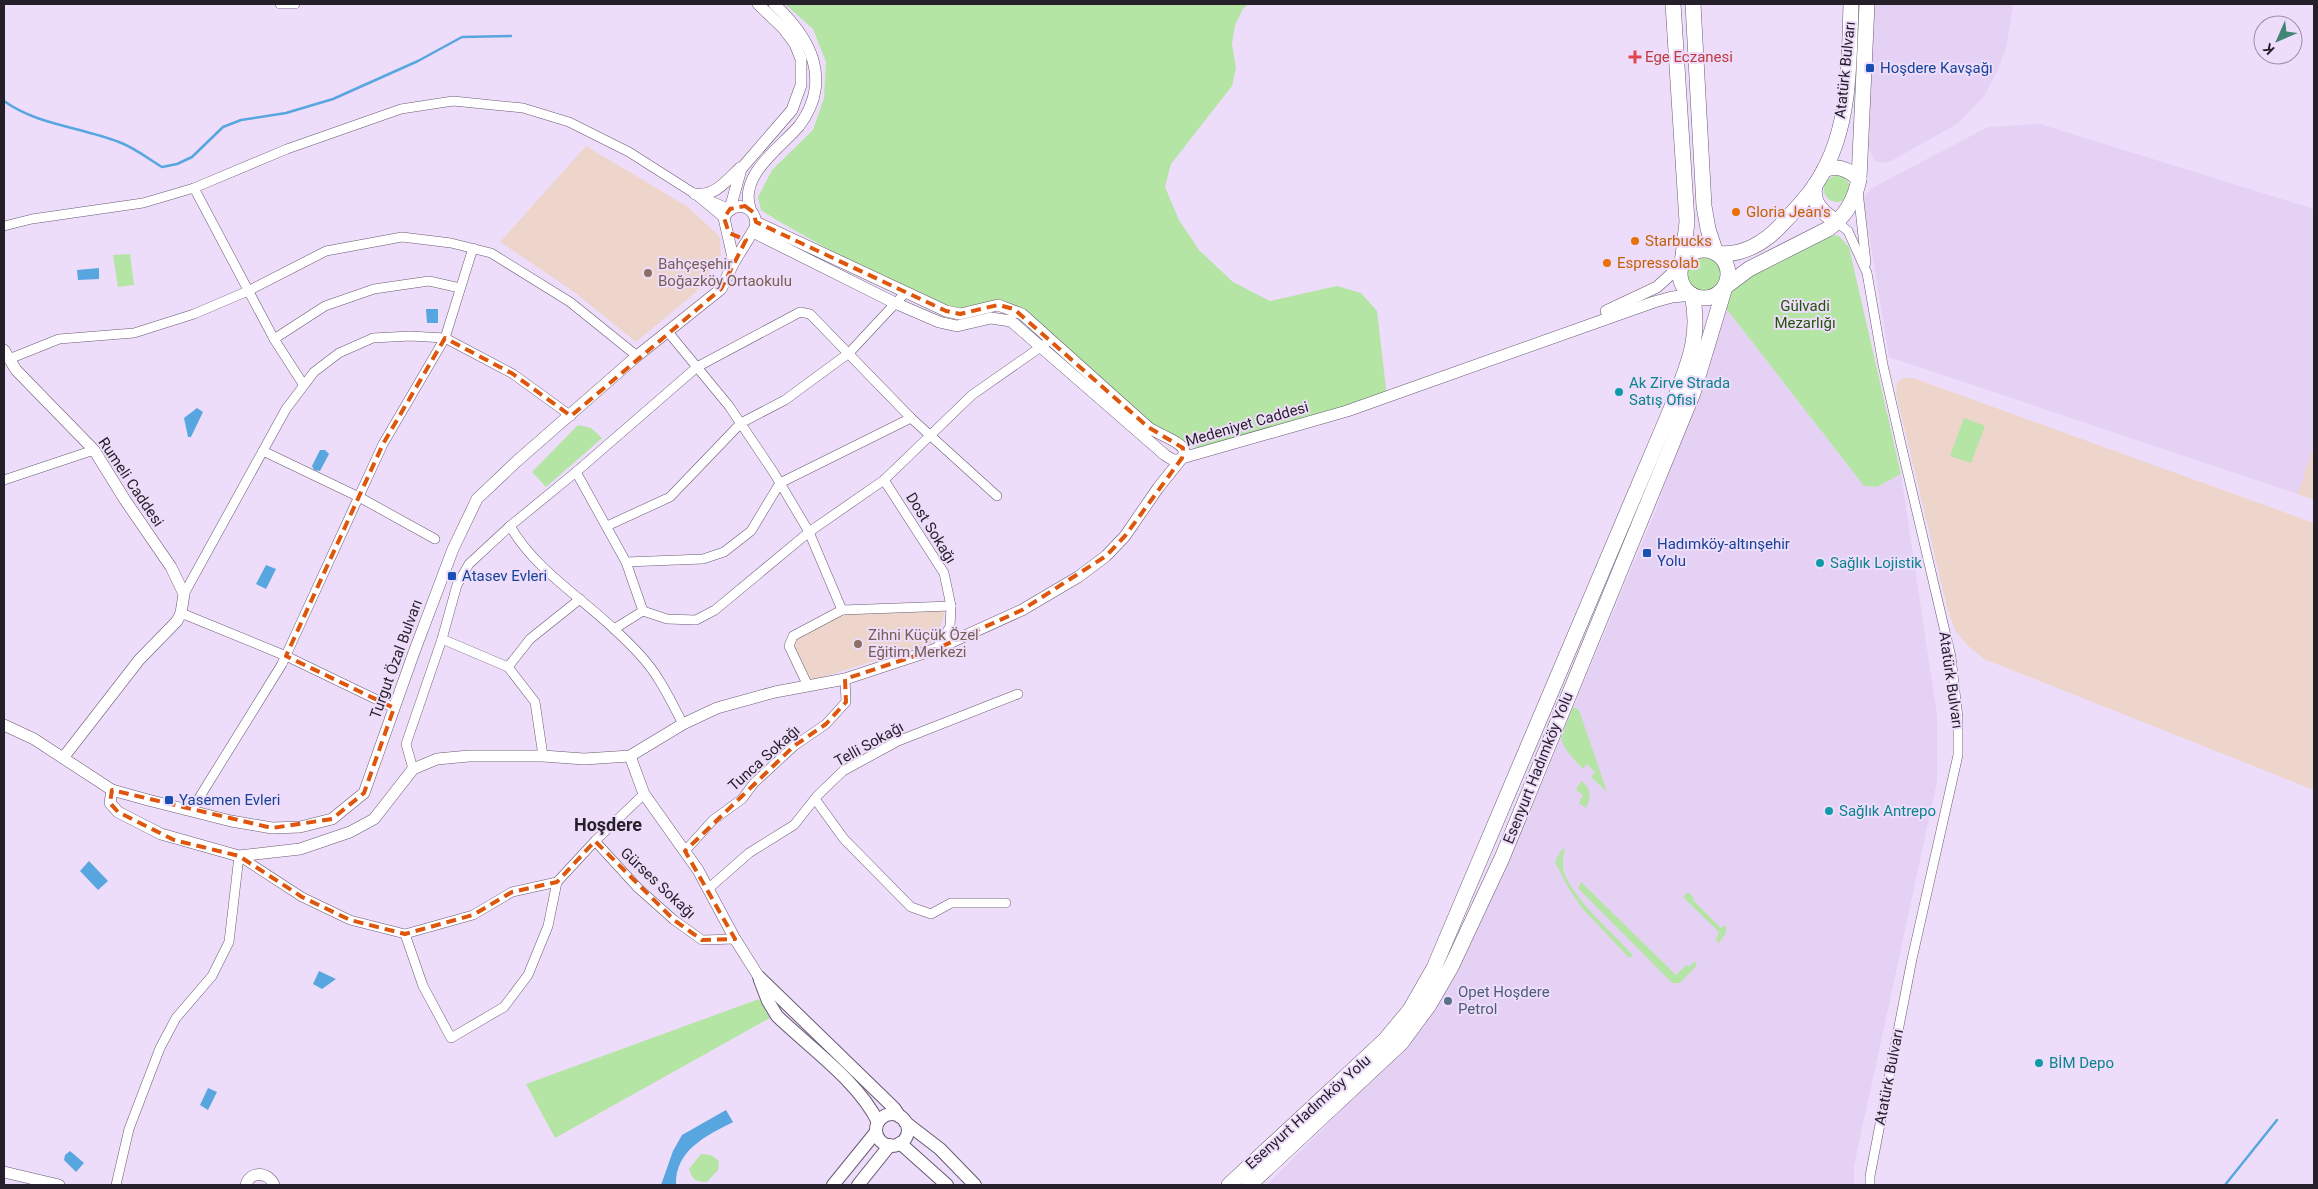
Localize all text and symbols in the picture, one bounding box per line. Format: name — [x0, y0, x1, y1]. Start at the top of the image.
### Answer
north arrow — [2253, 15, 2303, 65]
street label: Atatürk Bulvarı — [1831, 20, 1859, 120]
text: K — [2260, 40, 2278, 58]
place label: Ege Eczanesi — [1645, 48, 1733, 66]
marker: Ege Eczanesi — [1629, 51, 1641, 63]
place label: Hoşdere Kavşağı — [1880, 59, 1993, 77]
marker: Hoşdere Kavşağı — [1864, 62, 1876, 74]
place label: Gloria Jean's — [1746, 203, 1831, 221]
marker: Gloria Jean's — [1730, 206, 1742, 218]
place label: Starbucks — [1645, 232, 1712, 250]
marker: Starbucks — [1629, 235, 1641, 247]
place label: Espressolab — [1617, 254, 1699, 272]
place label: Bahçeşehir Boğazköy Ortaokulu — [658, 255, 792, 290]
marker: Espressolab — [1601, 257, 1613, 269]
marker: Bahçeşehir Boğazköy Ortaokulu — [642, 267, 654, 279]
park label: Gülvadi Mezarlığı — [1774, 297, 1836, 332]
place label: Ak Zirve Strada Satış Ofisi — [1629, 374, 1730, 409]
marker: Ak Zirve Strada Satış Ofisi — [1613, 386, 1625, 398]
street label: Medeniyet Caddesi — [1183, 398, 1311, 450]
street label: Rumeli Caddesi — [95, 434, 167, 530]
street label: Dost Sokağı — [902, 489, 960, 567]
place label: Hadımköy-altınşehir Yolu — [1657, 535, 1790, 570]
marker: Hadımköy-altınşehir Yolu — [1641, 547, 1653, 559]
place label: Sağlık Lojistik — [1830, 554, 1922, 572]
marker: Sağlık Lojistik — [1814, 557, 1826, 569]
place label: Atasev Evleri — [462, 567, 547, 585]
marker: Atasev Evleri — [446, 570, 458, 582]
street label: Turgut Özal Bulvarı — [366, 597, 426, 721]
place label: Zihni Küçük Özel Eğitim Merkezi — [868, 626, 979, 661]
street label: Atatürk Bulvarı — [1935, 630, 1967, 730]
marker: Zihni Küçük Özel Eğitim Merkezi — [852, 638, 864, 650]
street label: Esenyurt Hadımköy Yolu — [1499, 690, 1577, 846]
street label: Telli Sokağı — [831, 718, 907, 770]
street label: Tunca Sokağı — [725, 721, 803, 795]
place label: Yasemen Evleri — [179, 791, 280, 809]
marker: Yasemen Evleri — [163, 794, 175, 806]
place label: Sağlık Antrepo — [1839, 802, 1936, 820]
marker: Sağlık Antrepo — [1823, 805, 1835, 817]
district label: Hoşdere — [574, 814, 642, 835]
street label: Gürses Sokağı — [617, 844, 699, 922]
place label: Opet Hoşdere Petrol — [1458, 983, 1550, 1018]
marker: Opet Hoşdere Petrol — [1442, 995, 1454, 1007]
street label: Atatürk Bulvarı — [1871, 1027, 1907, 1127]
street label: Esenyurt Hadımköy Yolu — [1242, 1051, 1374, 1173]
place label: BİM Depo — [2049, 1054, 2114, 1072]
marker: BİM Depo — [2033, 1057, 2045, 1069]

